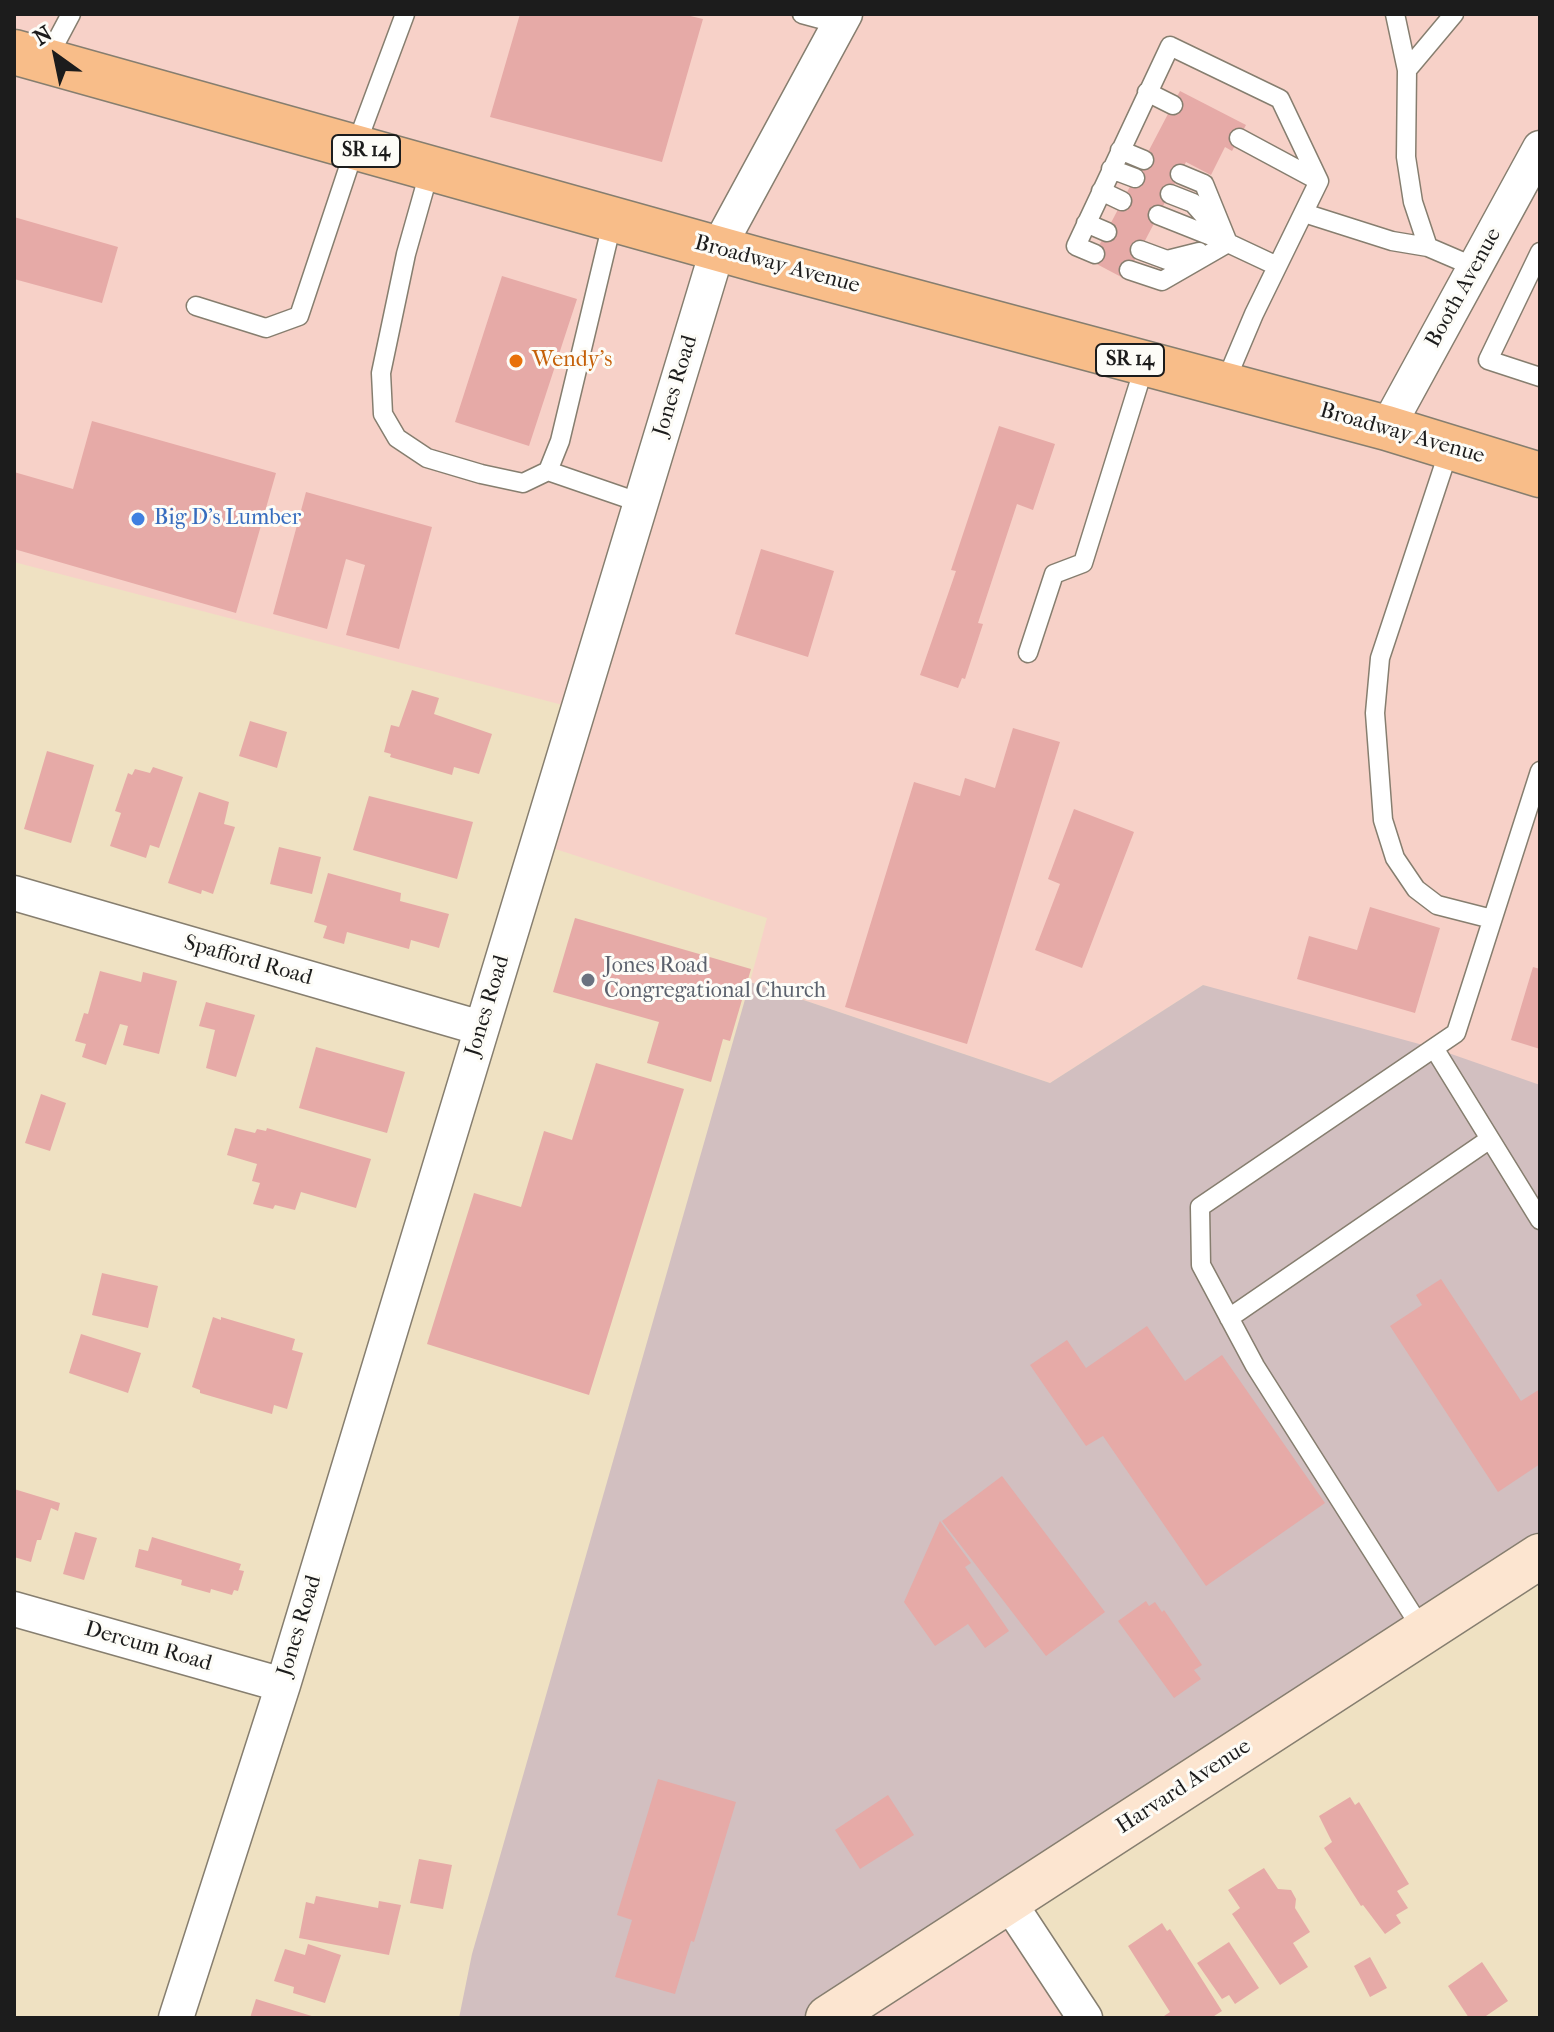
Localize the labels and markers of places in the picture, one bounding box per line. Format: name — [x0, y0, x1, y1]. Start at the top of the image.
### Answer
place label: Wendy's — [532, 348, 612, 374]
marker: Wendy's — [507, 352, 525, 370]
place label: Big D's Lumber — [154, 506, 301, 532]
marker: Big D's Lumber — [129, 510, 147, 528]
place label: Jones Road Congregational Church — [604, 954, 826, 1006]
marker: Jones Road Congregational Church — [579, 971, 597, 989]

